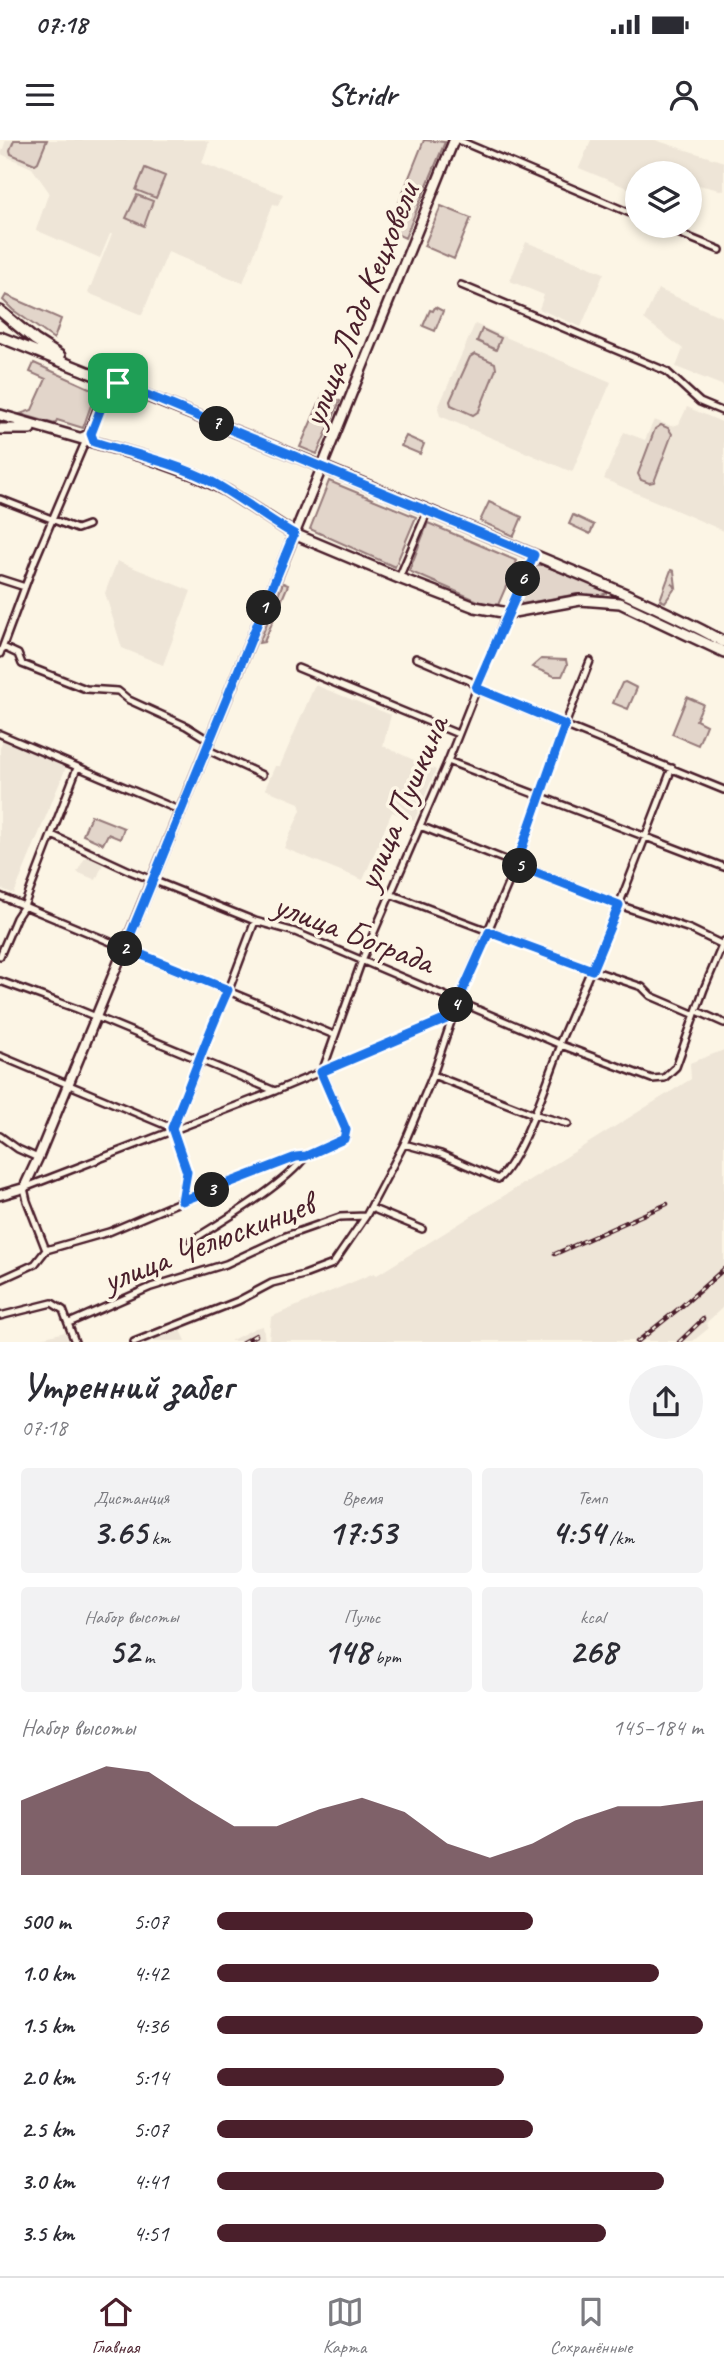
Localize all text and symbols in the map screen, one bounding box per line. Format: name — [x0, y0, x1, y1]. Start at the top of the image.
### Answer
text: 07:18 — [35, 8, 87, 41]
text: Stridr — [327, 74, 397, 115]
icon: menu — [21, 76, 59, 114]
icon: person — [665, 76, 703, 114]
map controls — [625, 161, 702, 238]
button: layers — [625, 161, 702, 238]
street label: улица Ладо Кецховели — [290, 173, 431, 435]
pin — [88, 353, 148, 413]
icon: arrive — [99, 364, 137, 402]
pin: 7 — [200, 406, 234, 442]
text: 7 — [212, 411, 221, 435]
pin: 6 — [505, 562, 540, 597]
text: 6 — [518, 566, 527, 590]
pin: 1 — [246, 590, 282, 626]
text: 1 — [259, 595, 268, 619]
street label: улица Пушкина — [344, 707, 460, 899]
pin: 5 — [503, 848, 538, 884]
text: 5 — [515, 853, 524, 877]
street label: улица Бограда — [266, 881, 443, 985]
pin: 2 — [108, 932, 142, 966]
text: 2 — [120, 936, 129, 960]
pin: 4 — [438, 988, 474, 1022]
text: 4 — [451, 992, 460, 1016]
pin: 3 — [194, 1172, 230, 1208]
text: 3 — [207, 1177, 216, 1201]
street label: улица Челюскинцев — [94, 1179, 325, 1304]
text: Утренний забег — [21, 1363, 233, 1410]
button: share — [629, 1365, 703, 1439]
text: 07:18 — [21, 1413, 67, 1442]
text: Дистанция — [93, 1486, 169, 1510]
text: Время — [342, 1486, 382, 1510]
text: Темп — [577, 1486, 608, 1510]
text: 3.65 — [93, 1510, 147, 1555]
text: 17:53 — [327, 1510, 397, 1555]
text: 4:54 — [551, 1510, 605, 1555]
text: km — [147, 1526, 170, 1550]
text: /km — [605, 1526, 634, 1550]
text: Набор высоты — [84, 1605, 178, 1629]
text: Пульс — [344, 1605, 380, 1629]
text: kcal — [580, 1605, 605, 1629]
text: 52 — [108, 1629, 139, 1674]
text: 148 — [323, 1629, 370, 1674]
text: 268 — [569, 1629, 617, 1674]
text: m — [139, 1645, 154, 1669]
text: bpm — [370, 1645, 401, 1669]
text: Набор высоты — [21, 1713, 135, 1742]
text: 145–184 m — [612, 1713, 703, 1742]
text: 500 m — [21, 1907, 70, 1936]
text: 5:07 — [133, 1907, 169, 1936]
text: 1.0 km — [21, 1959, 75, 1988]
text: 4:42 — [133, 1959, 169, 1988]
text: 1.5 km — [21, 2011, 74, 2040]
text: 4:36 — [133, 2011, 169, 2040]
text: 2.0 km — [21, 2063, 75, 2092]
text: 5:14 — [133, 2063, 169, 2092]
text: 2.5 km — [21, 2115, 74, 2144]
text: 5:07 — [133, 2115, 169, 2144]
text: 3.0 km — [21, 2167, 75, 2196]
text: 4:41 — [133, 2167, 169, 2196]
text: 3.5 km — [21, 2219, 74, 2248]
text: 4:51 — [133, 2219, 169, 2248]
tab: Главная — [92, 2293, 139, 2359]
tab: Карта — [323, 2293, 366, 2359]
tab: Сохранённые — [550, 2293, 632, 2359]

